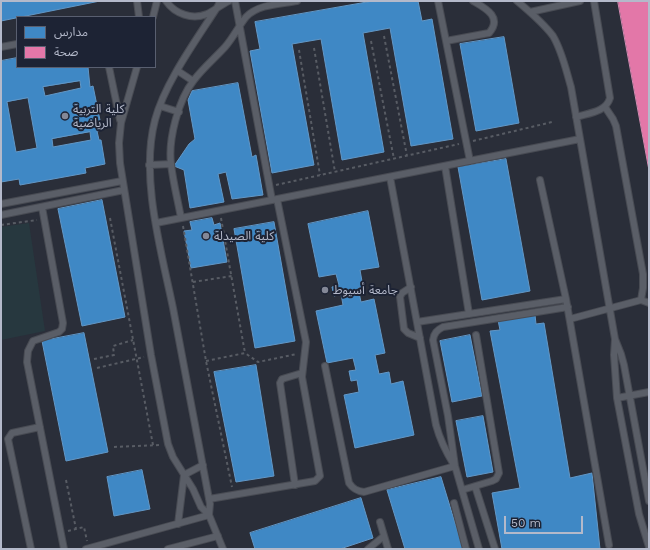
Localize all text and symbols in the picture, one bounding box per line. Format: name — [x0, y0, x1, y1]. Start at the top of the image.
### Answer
legend — [16, 16, 156, 68]
text: مدارس — [54, 25, 88, 39]
text: صحة — [54, 45, 78, 59]
place label: كلية التربية الرياضية — [73, 102, 124, 130]
marker: كلية التربية الرياضية — [60, 111, 70, 121]
place label: كلية الصيدلة — [214, 229, 274, 243]
marker: كلية الصيدلة — [201, 231, 211, 241]
place label: جامعة أسيوط — [333, 283, 398, 297]
marker: جامعة أسيوط — [320, 285, 330, 295]
scale bar — [506, 508, 585, 534]
text: 50 m — [511, 516, 541, 530]

